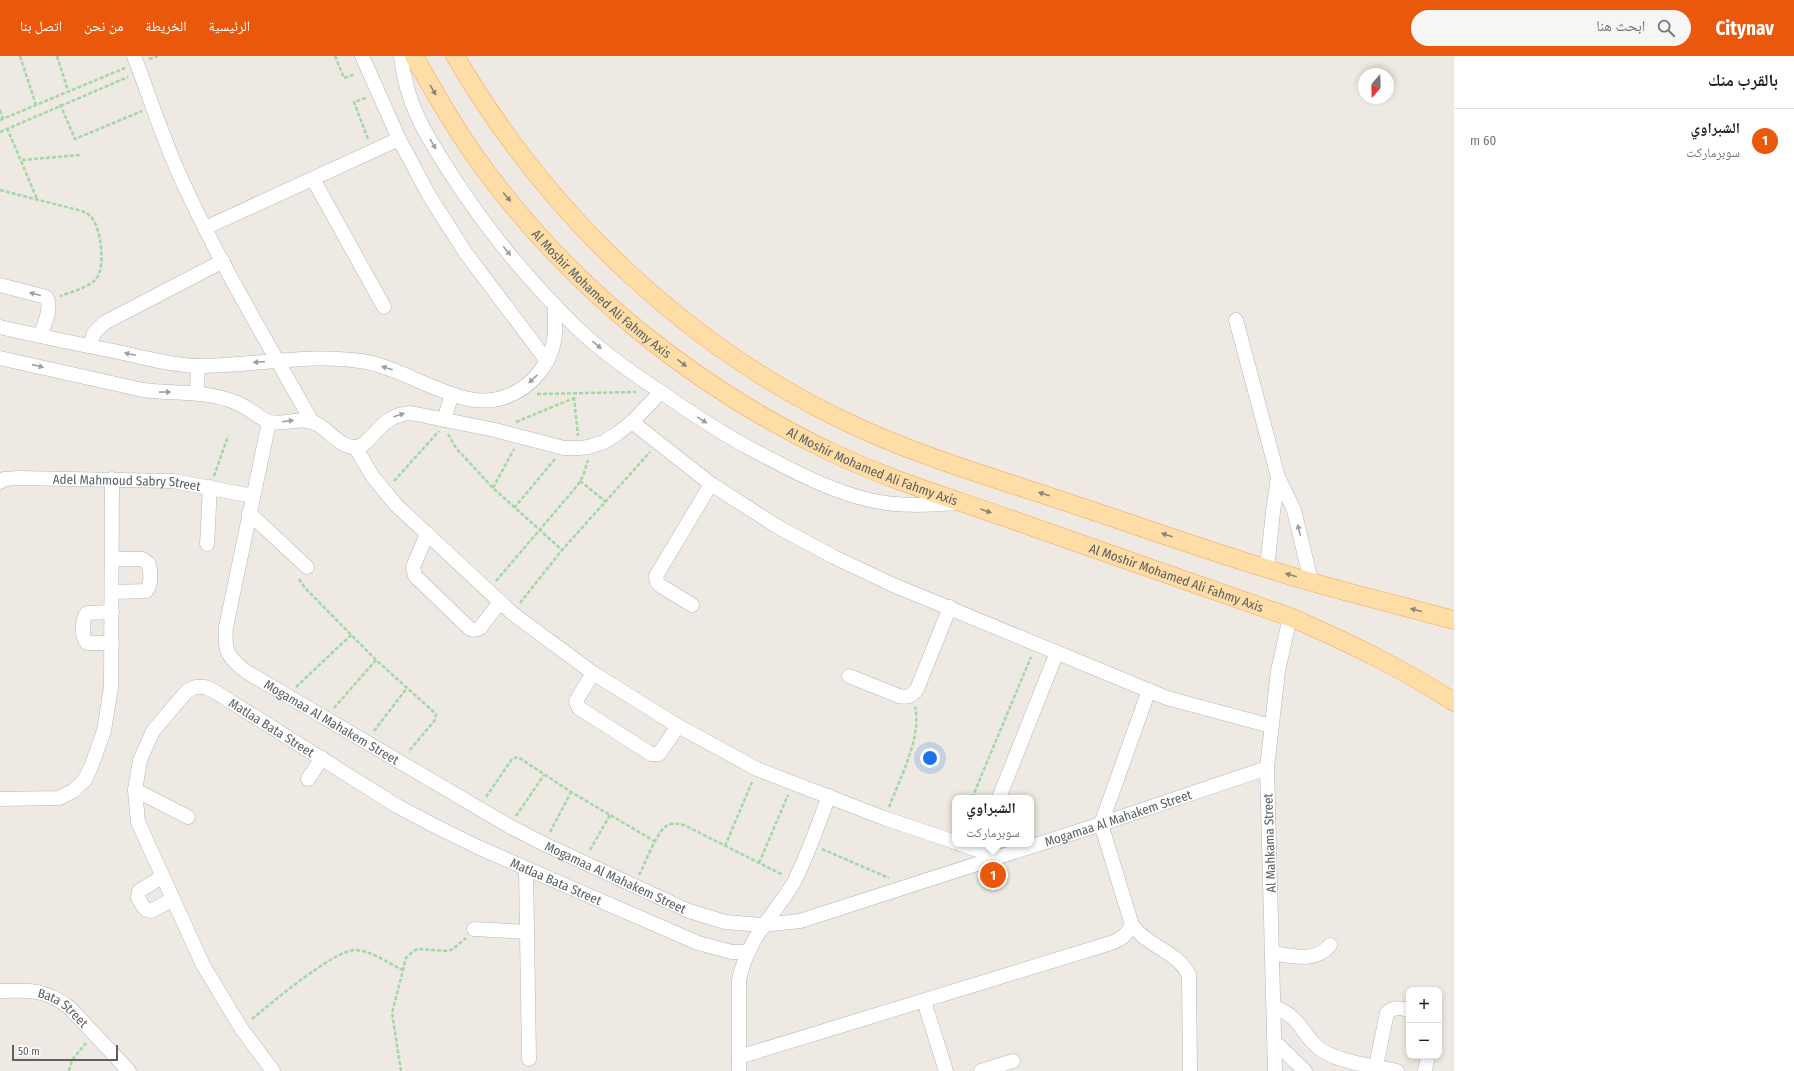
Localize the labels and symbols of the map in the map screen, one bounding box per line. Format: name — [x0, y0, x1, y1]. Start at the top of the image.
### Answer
north arrow — [1358, 68, 1394, 104]
one-way arrow — [429, 84, 436, 96]
one-way arrow — [429, 139, 437, 149]
one-way arrow — [502, 191, 511, 202]
street label: Al Moshir Mohamed Ali Fahmy Axis — [529, 226, 674, 362]
one-way arrow — [503, 245, 511, 256]
one-way arrow — [28, 290, 41, 296]
one-way arrow — [591, 340, 602, 349]
one-way arrow — [124, 351, 136, 357]
one-way arrow — [253, 359, 265, 366]
one-way arrow — [676, 359, 687, 367]
one-way arrow — [32, 364, 44, 370]
one-way arrow — [381, 365, 393, 371]
one-way arrow — [528, 375, 538, 384]
one-way arrow — [159, 389, 172, 395]
one-way arrow — [393, 412, 405, 418]
one-way arrow — [697, 416, 707, 424]
one-way arrow — [282, 418, 294, 425]
street label: Al Moshir Mohamed Ali Fahmy Axis — [784, 424, 960, 509]
street label: Adel Mahmoud Sabry Street — [53, 472, 203, 494]
one-way arrow — [1038, 491, 1050, 497]
one-way arrow — [980, 508, 992, 514]
one-way arrow — [1296, 523, 1302, 535]
one-way arrow — [1161, 532, 1173, 538]
street label: Al Moshir Mohamed Ali Fahmy Axis — [1087, 541, 1266, 615]
one-way arrow — [1285, 572, 1297, 578]
one-way arrow — [1410, 607, 1422, 613]
street label: Mogamaa Al Mahakem Street — [261, 677, 402, 768]
street label: Matlaa Bata Street — [226, 695, 318, 761]
your location — [920, 748, 940, 768]
street label: Mogamaa Al Mahakem Street — [1043, 787, 1194, 850]
street label: Al Mahkama Street — [1260, 792, 1279, 893]
street label: Mogamaa Al Mahakem Street — [543, 839, 689, 917]
street label: Matlaa Bata Street — [508, 855, 605, 908]
pin: 1 — [980, 860, 1006, 890]
street label: Bata Street — [36, 985, 92, 1031]
scale bar — [12, 1043, 118, 1062]

